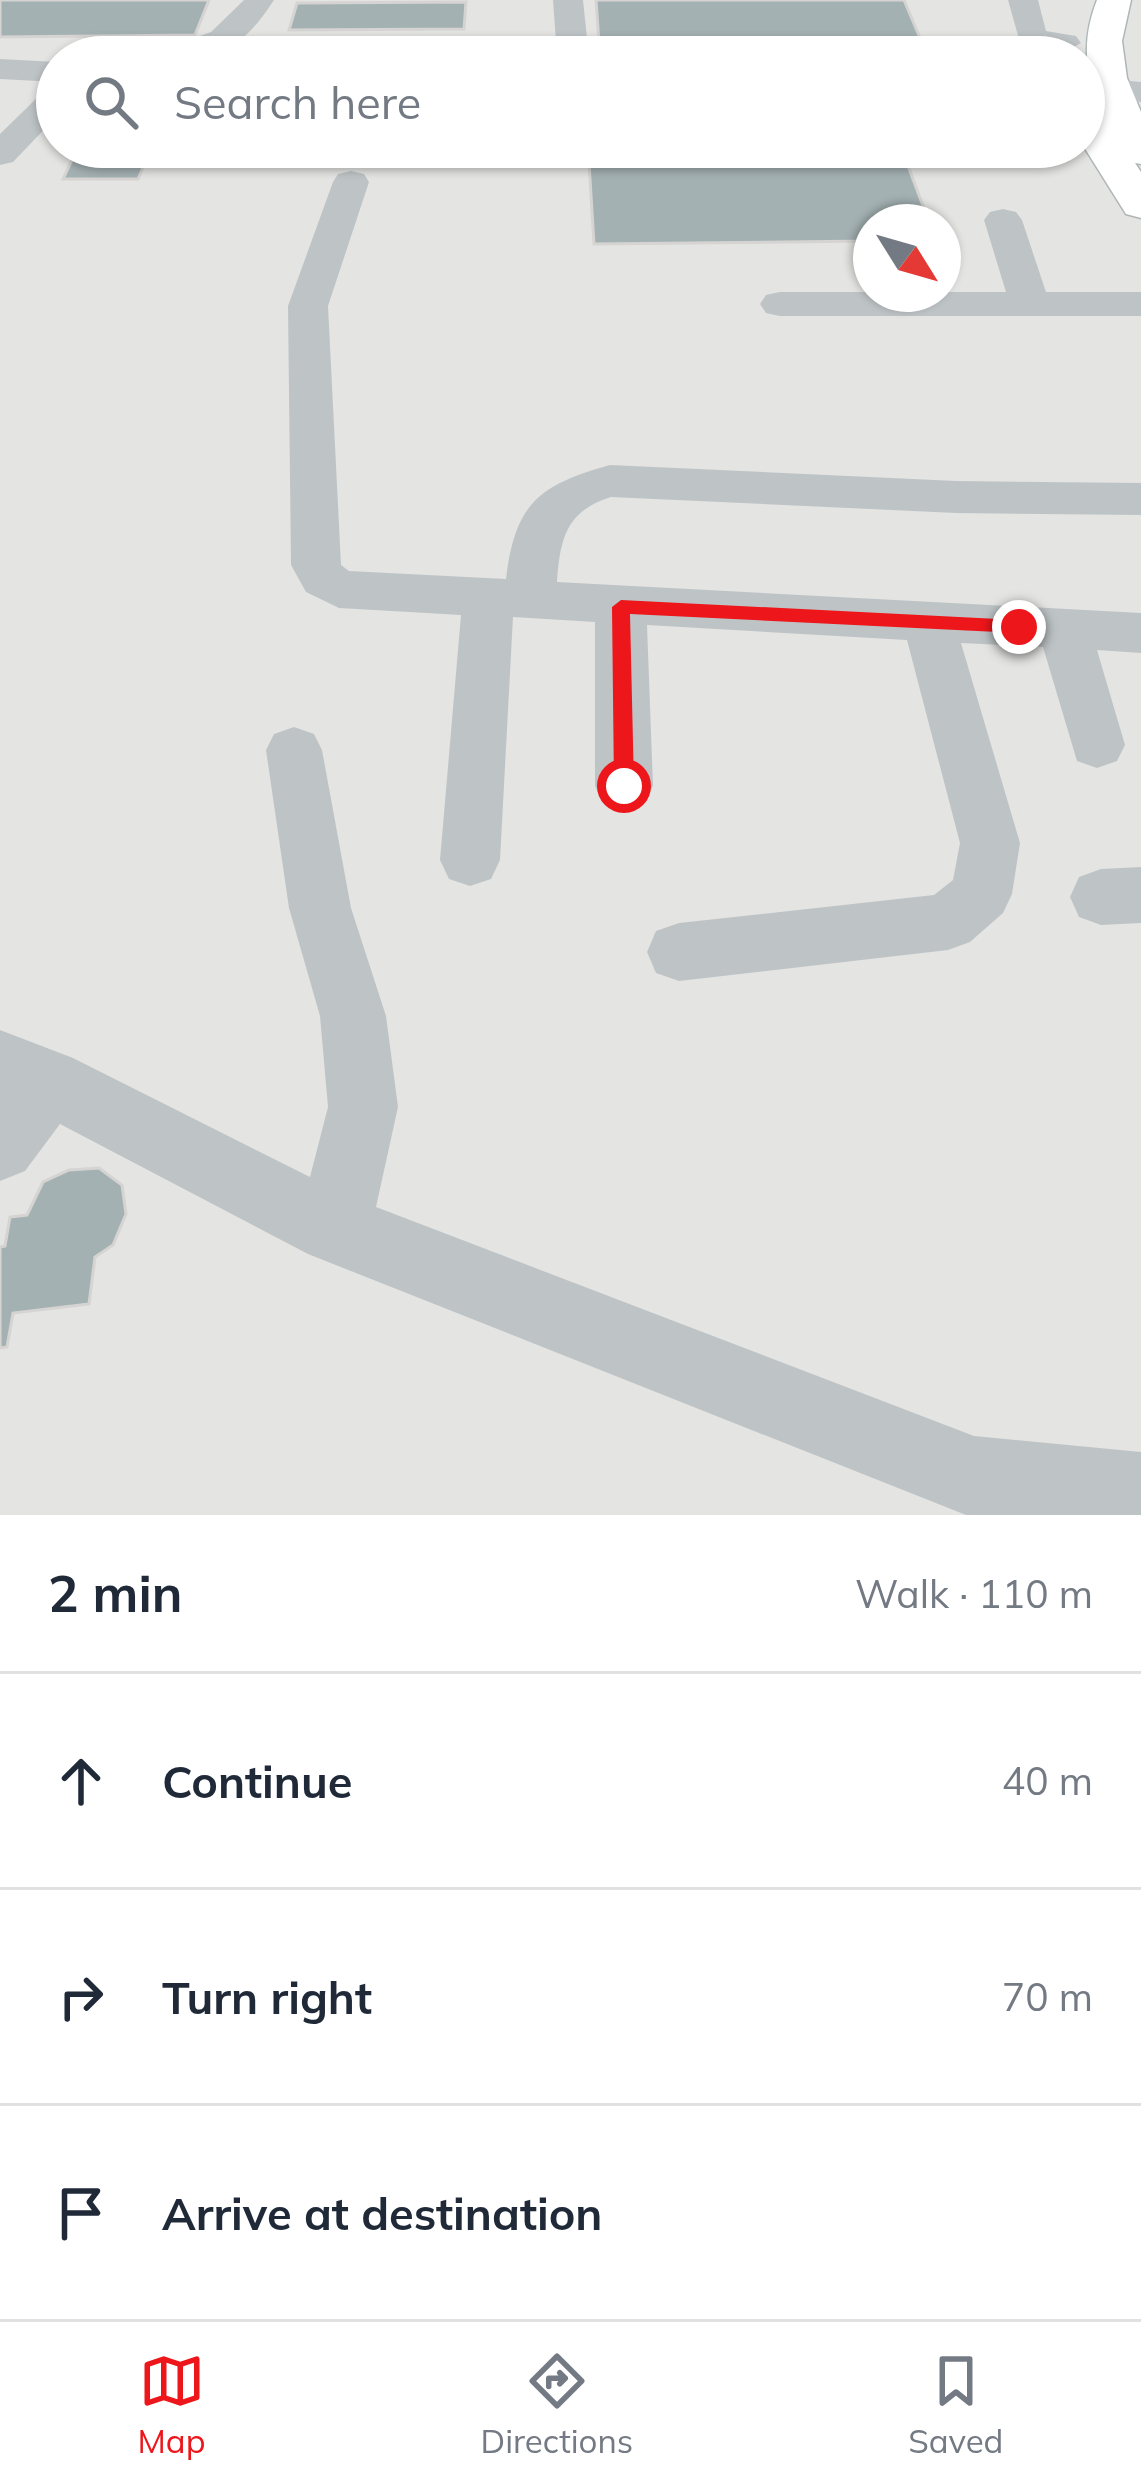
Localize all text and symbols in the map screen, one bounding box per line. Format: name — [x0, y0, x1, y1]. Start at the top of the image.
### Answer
search box — [36, 36, 1105, 168]
icon: search — [78, 69, 144, 135]
text: Search here — [174, 74, 421, 130]
north arrow — [853, 204, 961, 312]
route end — [992, 600, 1046, 654]
route start — [597, 759, 651, 813]
text: 2 min — [48, 1561, 183, 1625]
text: Walk · 110 m — [855, 1569, 1093, 1618]
icon: ahead — [48, 1748, 114, 1814]
text: Continue — [162, 1753, 352, 1809]
text: 40 m — [1002, 1756, 1093, 1805]
icon: right — [48, 1964, 114, 2030]
text: Turn right — [162, 1969, 372, 2025]
text: 70 m — [1002, 1972, 1093, 2021]
icon: arrive — [48, 2180, 114, 2246]
text: Arrive at destination — [162, 2185, 602, 2241]
tab: Map — [138, 2348, 205, 2461]
tab: Directions — [481, 2348, 633, 2461]
tab: Saved — [908, 2348, 1003, 2461]

